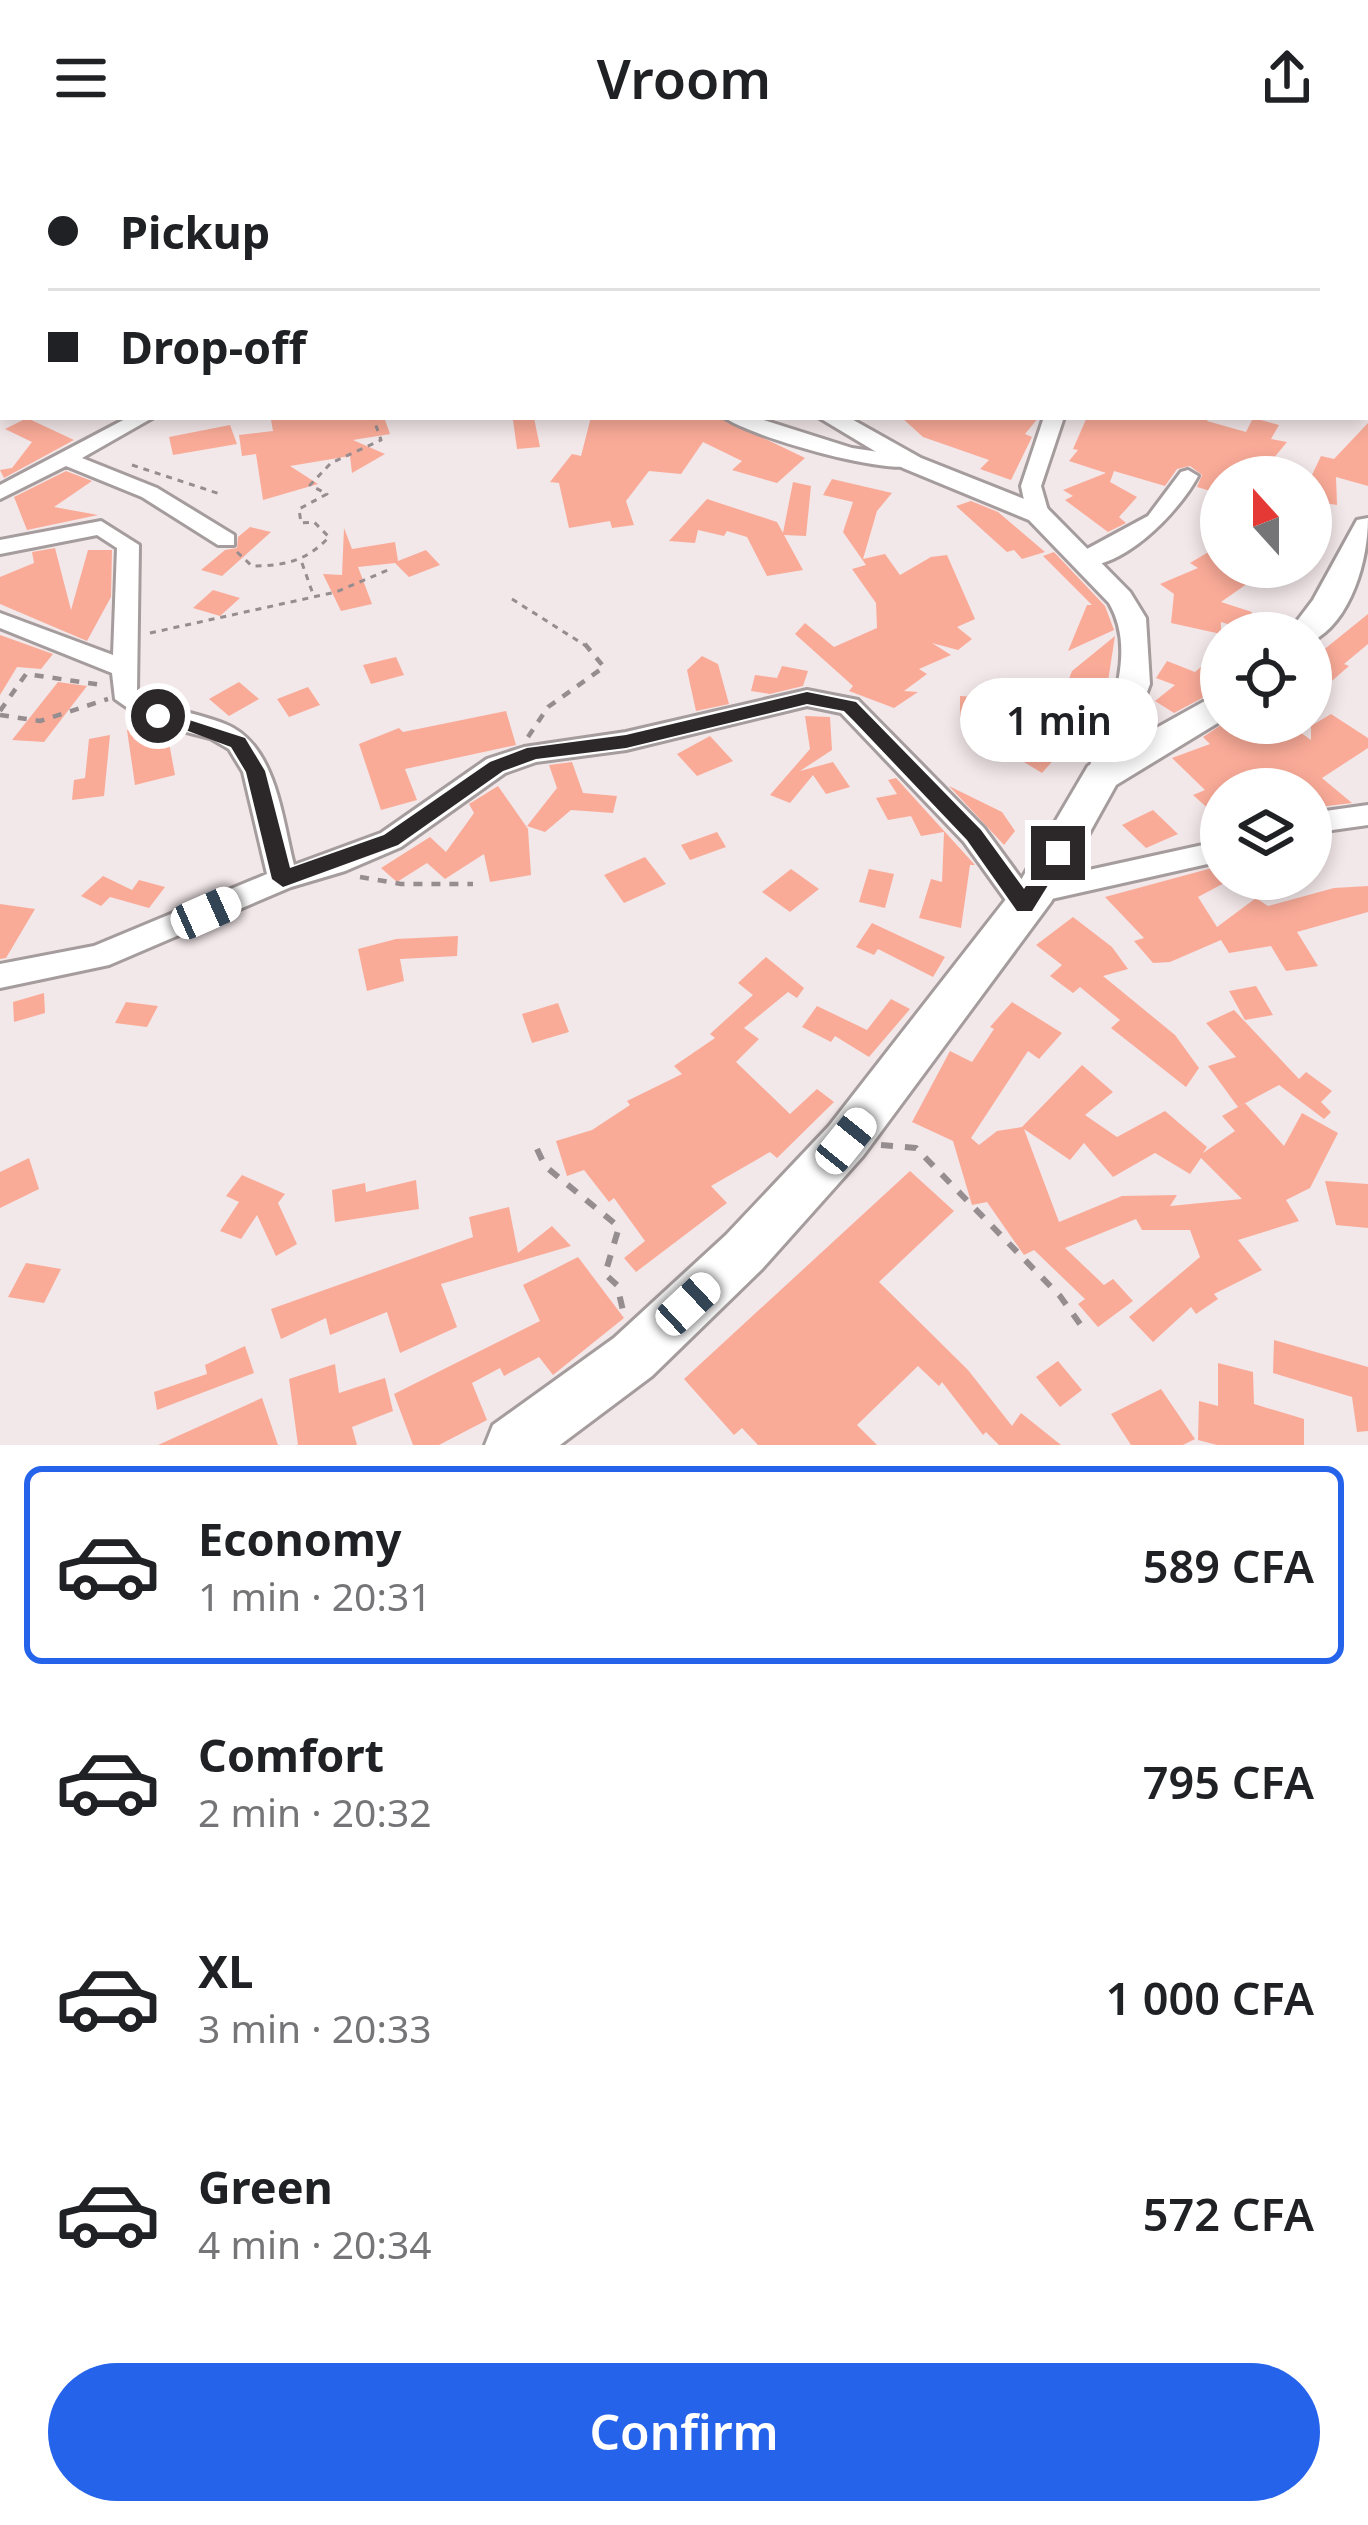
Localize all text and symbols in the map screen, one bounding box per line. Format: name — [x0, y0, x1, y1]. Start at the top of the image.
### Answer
text: Vroom — [597, 41, 771, 115]
icon: menu — [48, 45, 114, 111]
icon: share — [1254, 45, 1320, 111]
text: Pickup — [120, 201, 270, 262]
text: Drop-off — [120, 316, 306, 377]
north arrow — [1200, 456, 1332, 588]
map controls — [1200, 456, 1332, 900]
button: locate — [1200, 612, 1332, 744]
callout: 1 min — [959, 679, 1157, 763]
route start — [131, 689, 185, 743]
text: 1 min — [1006, 693, 1112, 746]
button: layers — [1200, 768, 1332, 900]
route end — [1031, 826, 1085, 880]
car — [166, 882, 246, 944]
car — [809, 1102, 883, 1180]
car — [649, 1266, 727, 1342]
text: Economy — [198, 1508, 402, 1569]
icon: car — [54, 1511, 162, 1619]
text: 589 CFA — [1143, 1535, 1314, 1596]
text: 1 min · 20:31 — [198, 1569, 432, 1622]
text: Comfort — [198, 1724, 384, 1785]
icon: car — [54, 1727, 162, 1835]
text: 795 CFA — [1143, 1751, 1314, 1812]
text: 2 min · 20:32 — [198, 1785, 432, 1838]
text: XL — [198, 1940, 253, 2001]
icon: car — [54, 1943, 162, 2051]
text: 1 000 CFA — [1105, 1967, 1314, 2028]
text: 3 min · 20:33 — [198, 2001, 432, 2054]
text: Green — [198, 2156, 333, 2217]
icon: car — [54, 2159, 162, 2267]
text: 572 CFA — [1143, 2183, 1314, 2244]
text: 4 min · 20:34 — [198, 2217, 432, 2270]
button: Confirm — [48, 2363, 1320, 2501]

